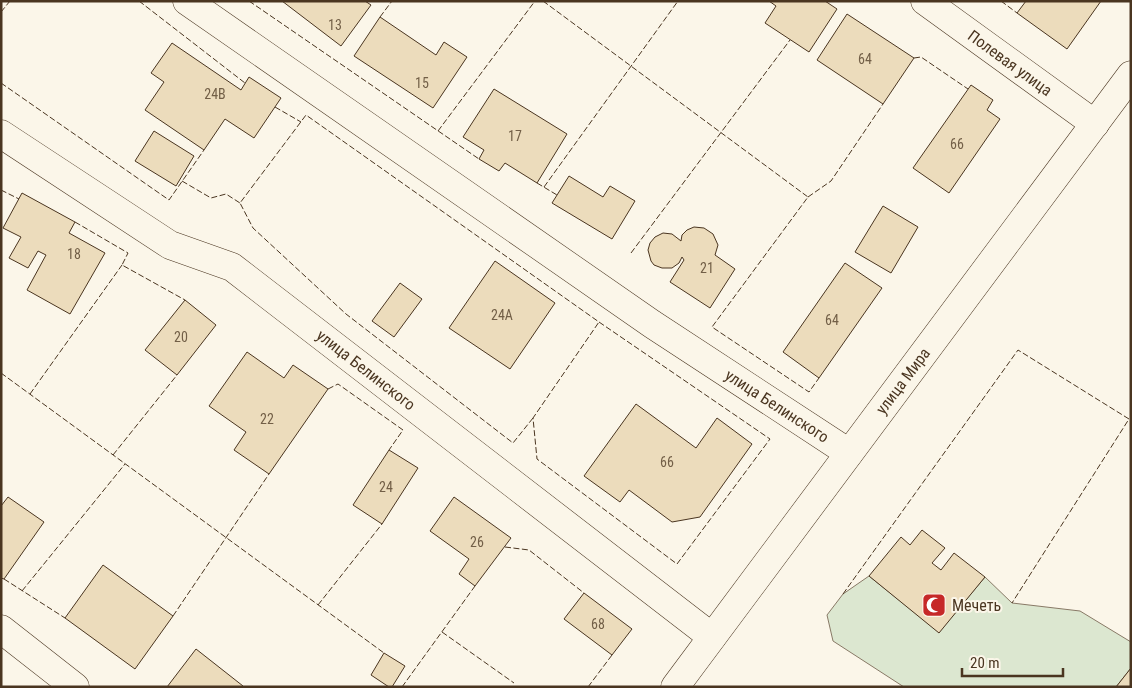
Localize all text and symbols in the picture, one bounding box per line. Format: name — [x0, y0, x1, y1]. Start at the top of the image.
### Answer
house number: 13 — [328, 17, 342, 33]
street label: Полевая улица — [964, 26, 1056, 100]
house number: 64 — [858, 51, 872, 67]
house number: 15 — [415, 75, 429, 91]
house number: 24В — [204, 86, 226, 102]
house number: 17 — [508, 128, 522, 144]
house number: 66 — [950, 136, 964, 152]
house number: 18 — [67, 246, 81, 262]
house number: 21 — [700, 260, 714, 276]
house number: 24А — [491, 307, 513, 323]
house number: 64 — [825, 312, 839, 328]
street label: улица Белинского — [313, 326, 419, 414]
house number: 20 — [174, 329, 188, 345]
street label: улица Мира — [872, 344, 934, 418]
street label: улица Белинского — [722, 365, 832, 447]
house number: 22 — [260, 411, 274, 427]
house number: 66 — [660, 454, 674, 470]
house number: 24 — [379, 479, 393, 495]
house number: 26 — [470, 534, 484, 550]
mosque icon: Мечеть — [921, 592, 947, 618]
place label: Мечеть — [952, 596, 1001, 615]
house number: 68 — [591, 616, 605, 632]
scale bar — [962, 646, 1063, 678]
text: 20 m — [970, 654, 1000, 672]

